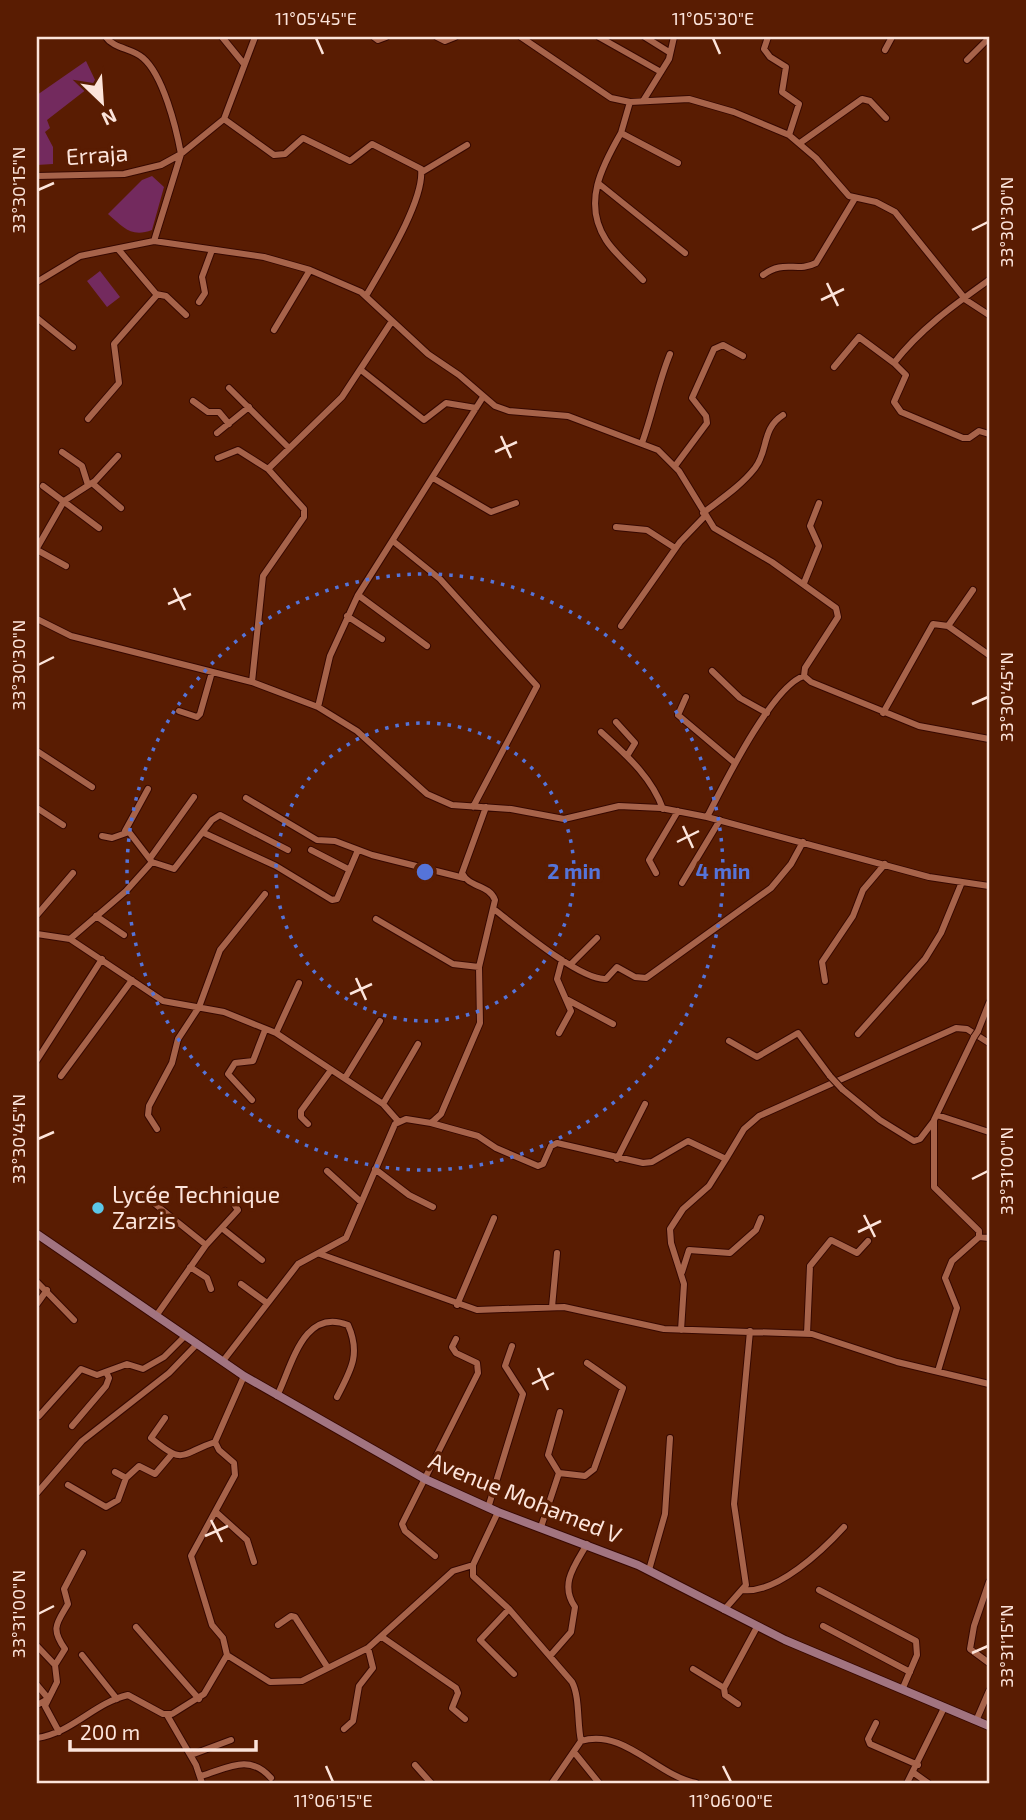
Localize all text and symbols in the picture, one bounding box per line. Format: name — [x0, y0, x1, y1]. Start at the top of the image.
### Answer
text: 11°05'45"E — [275, 7, 357, 29]
text: 11°05'30"E — [672, 7, 754, 29]
north arrow — [66, 66, 136, 136]
text: N — [98, 105, 120, 131]
street label: Erraja — [65, 138, 129, 170]
text: 33°30'15"N — [7, 146, 29, 234]
text: 33°30'30"N — [995, 176, 1017, 268]
text: 33°30'30"N — [7, 619, 29, 711]
text: 33°30'45"N — [995, 652, 1017, 742]
text: 2 min — [547, 858, 601, 883]
text: 4 min — [696, 858, 750, 883]
centre of rings — [413, 860, 437, 884]
text: 33°30'45"N — [7, 1094, 29, 1184]
text: 33°31'00"N — [995, 1127, 1017, 1215]
place label: Lycée Technique Zarzis — [112, 1180, 280, 1234]
marker: Lycée Technique Zarzis — [90, 1200, 106, 1216]
street label: Avenue Mohamed V — [425, 1446, 626, 1549]
text: 33°31'00"N — [7, 1570, 29, 1658]
text: 33°31'15"N — [995, 1604, 1017, 1688]
scale bar — [70, 1708, 256, 1752]
text: 200 m — [80, 1719, 140, 1744]
text: 11°06'15"E — [293, 1789, 373, 1811]
text: 11°06'00"E — [689, 1789, 773, 1811]

